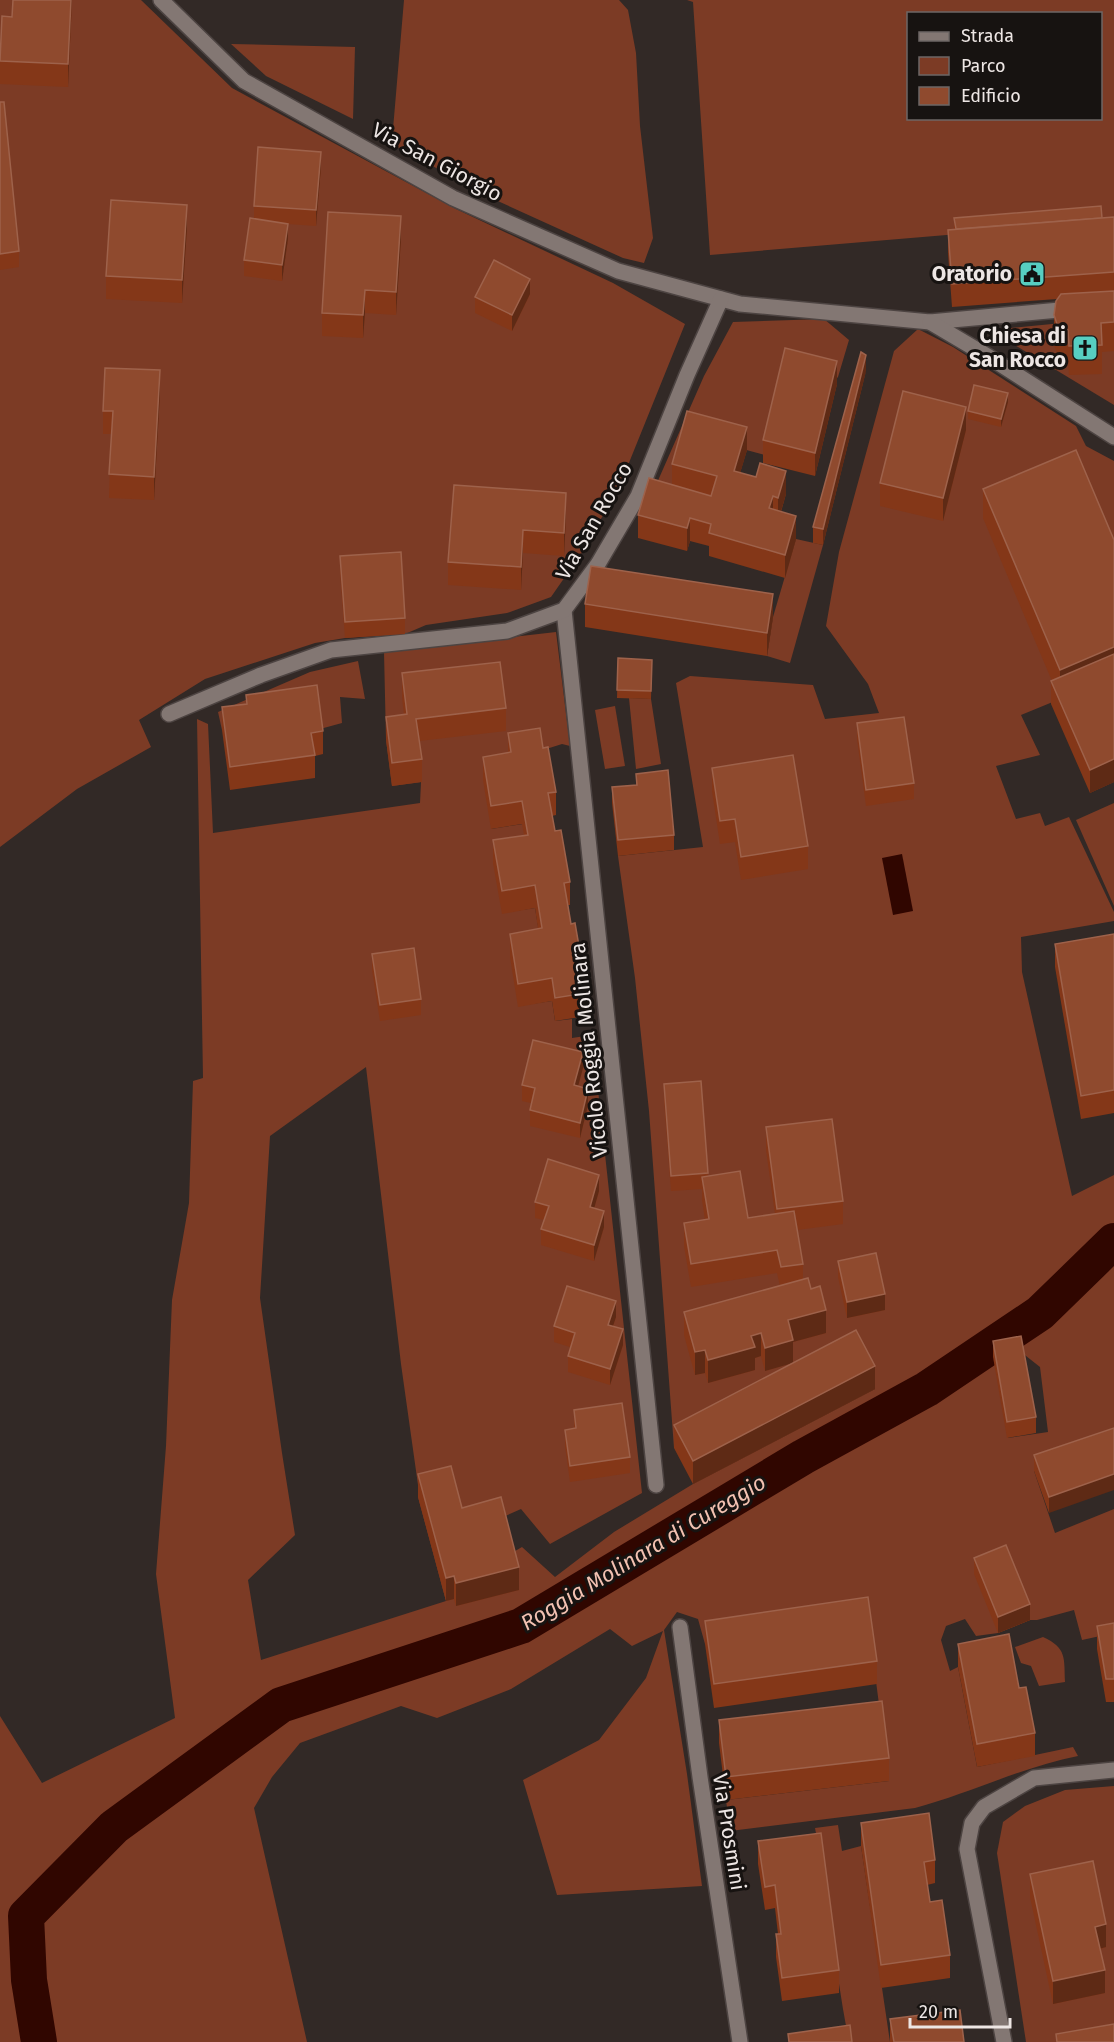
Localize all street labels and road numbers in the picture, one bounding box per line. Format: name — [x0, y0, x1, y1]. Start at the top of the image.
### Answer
street label: Via San Giorgio — [367, 117, 507, 207]
street label: Via San Rocco — [550, 458, 638, 584]
street label: Vicolo Roggia Molinara — [565, 941, 613, 1159]
street label: Via Prosmini — [707, 1772, 751, 1892]

